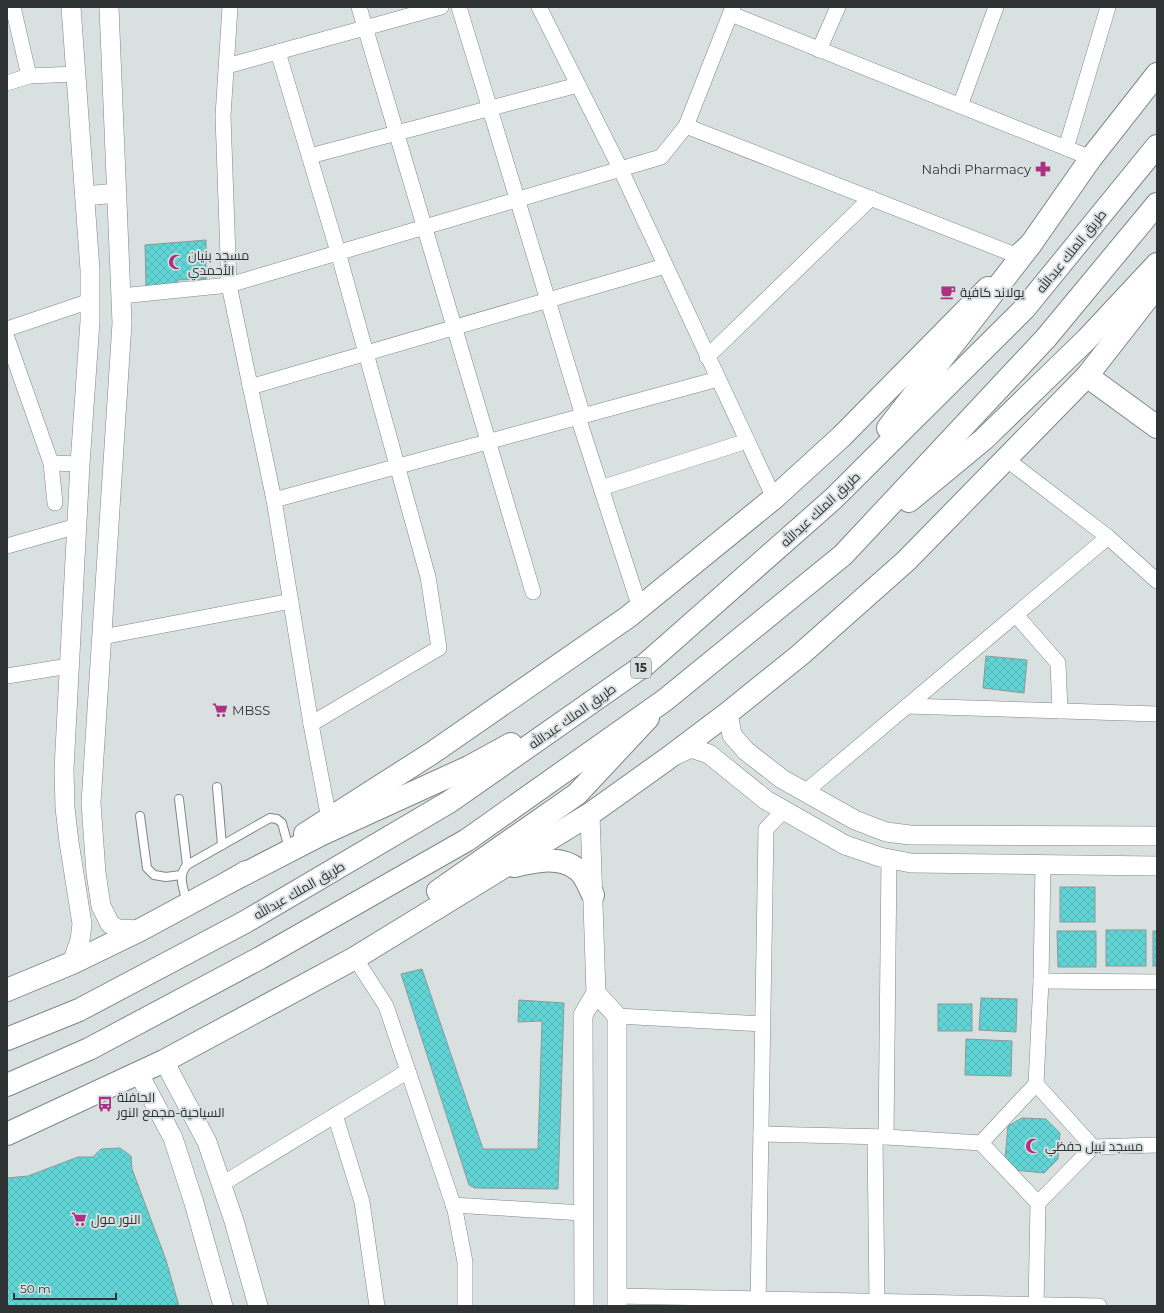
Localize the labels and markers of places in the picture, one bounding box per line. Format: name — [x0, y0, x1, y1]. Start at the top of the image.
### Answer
pharmacy icon: Nahdi Pharmacy — [1034, 160, 1052, 178]
place label: Nahdi Pharmacy — [922, 161, 1032, 177]
place label: مسجد بنيان الأحمدي — [188, 247, 249, 281]
mosque icon: مسجد بنيان الأحمدي — [167, 253, 185, 271]
cafe icon: يولاند كافية — [939, 283, 957, 301]
place label: يولاند كافية — [960, 284, 1025, 300]
supermarket icon: MBSS — [211, 701, 229, 719]
place label: MBSS — [232, 702, 270, 718]
place label: الحافلة السياحية-مجمع النور — [116, 1089, 225, 1121]
bus stop icon: الحافلة السياحية-مجمع النور — [96, 1095, 114, 1113]
mosque icon: مسجد نبيل حفظي — [1024, 1137, 1042, 1155]
place label: مسجد نبيل حفظي — [1045, 1138, 1143, 1157]
supermarket icon: النور مول — [70, 1210, 88, 1228]
place label: النور مول — [91, 1211, 141, 1228]

